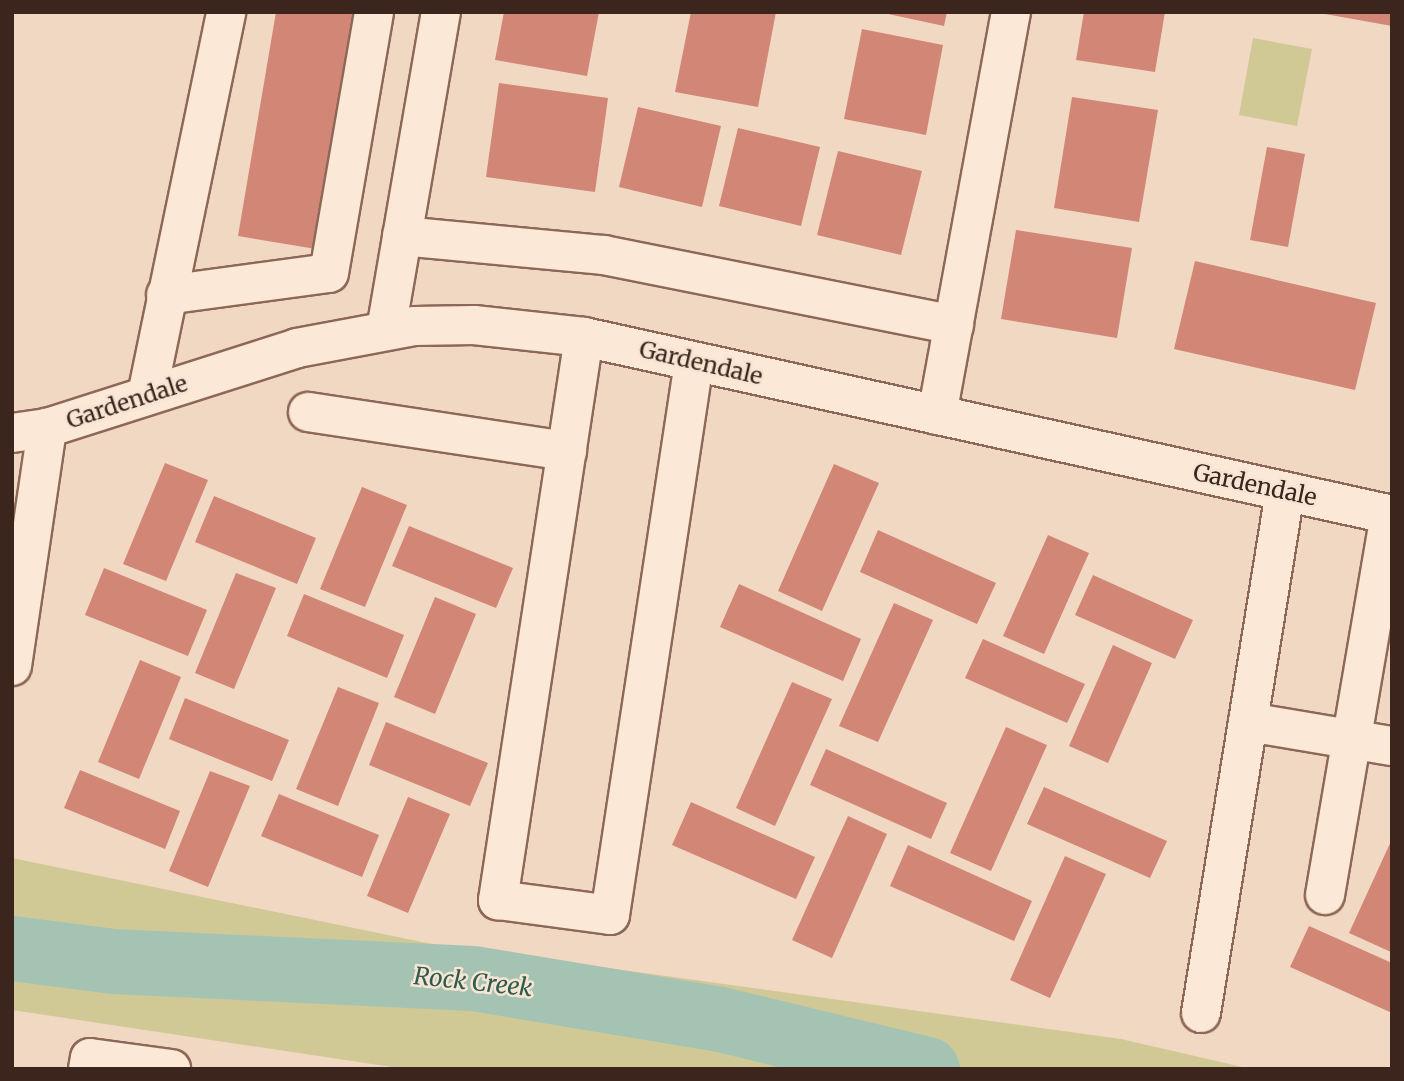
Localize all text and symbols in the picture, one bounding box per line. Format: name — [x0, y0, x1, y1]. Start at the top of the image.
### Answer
street label: Gardendale — [637, 335, 765, 391]
street label: Gardendale — [63, 369, 191, 435]
street label: Gardendale — [1191, 458, 1319, 512]
water label: Rock Creek — [412, 961, 534, 1003]

